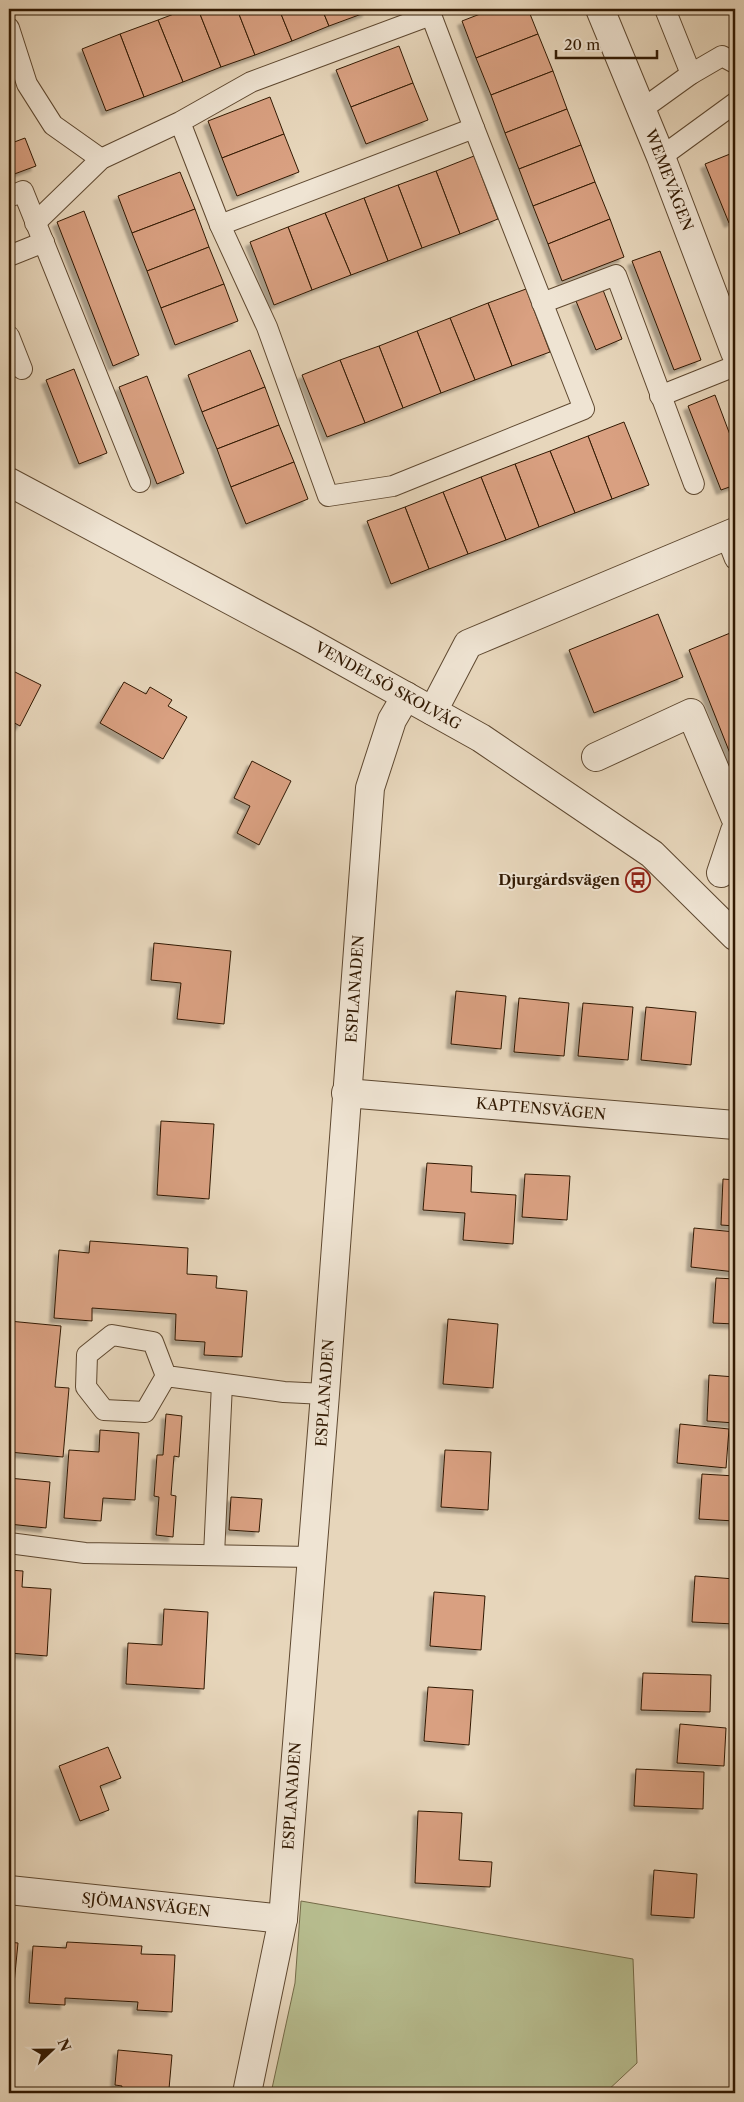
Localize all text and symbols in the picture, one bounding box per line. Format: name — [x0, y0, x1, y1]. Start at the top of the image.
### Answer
scale bar — [556, 28, 658, 60]
text: 20 m — [564, 35, 600, 54]
street label: WEMEVÄGEN — [641, 125, 698, 233]
street label: VENDELSÖ SKOLVÄG — [311, 637, 465, 734]
bus stop icon: Djurgårdsvägen — [625, 867, 651, 893]
place label: Djurgårdsvägen — [498, 870, 621, 889]
street label: ESPLANADEN — [341, 934, 368, 1044]
street label: KAPTENSVÄGEN — [475, 1093, 607, 1124]
street label: ESPLANADEN — [311, 1338, 338, 1448]
street label: ESPLANADEN — [278, 1741, 305, 1851]
street label: SJÖMANSVÄGEN — [81, 1888, 211, 1921]
north arrow — [28, 2024, 78, 2074]
text: N — [53, 2036, 75, 2054]

